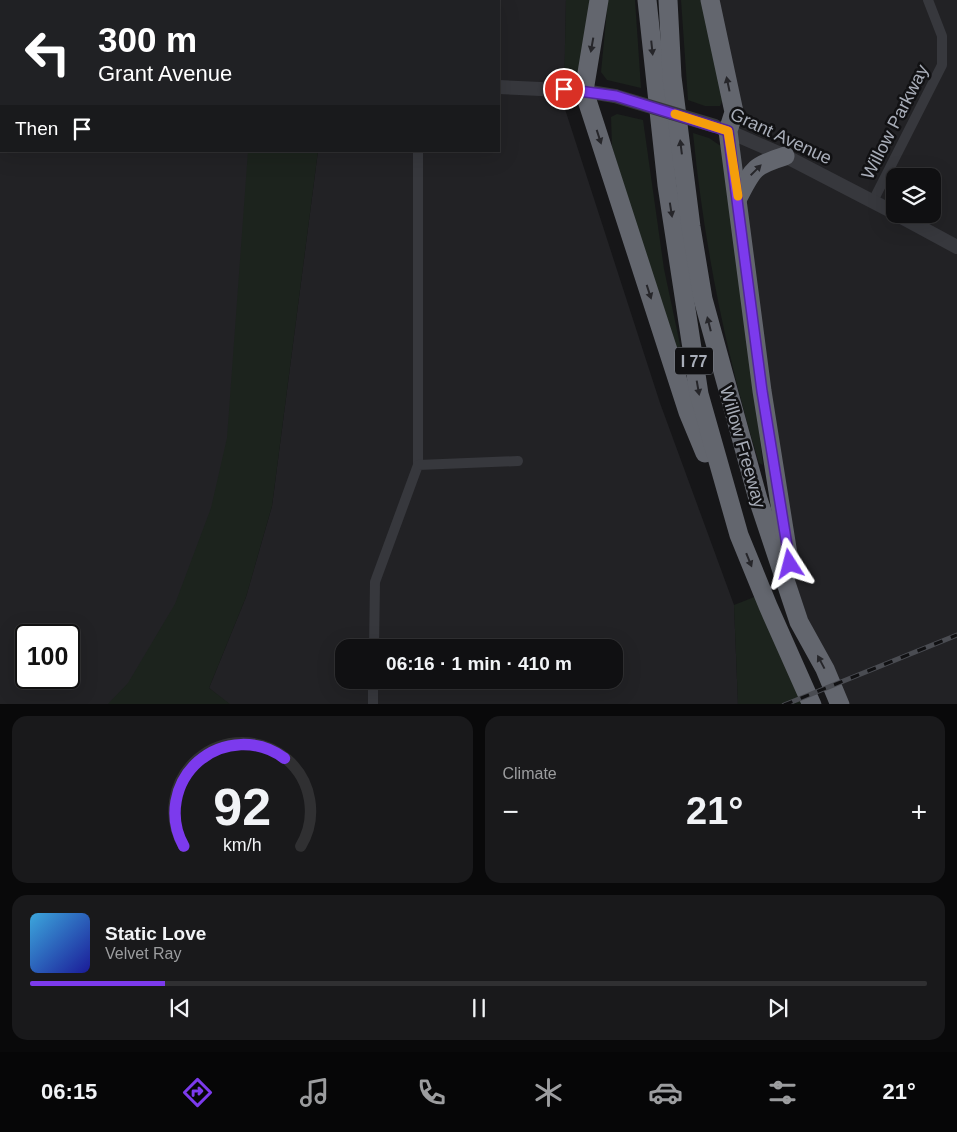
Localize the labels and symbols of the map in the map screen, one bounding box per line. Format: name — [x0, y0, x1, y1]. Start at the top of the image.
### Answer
one-way arrow — [587, 38, 595, 54]
one-way arrow — [648, 41, 656, 57]
street label: Willow Parkway — [857, 61, 933, 183]
pin — [543, 68, 585, 110]
one-way arrow — [724, 75, 732, 91]
street label: Grant Avenue — [727, 104, 835, 168]
one-way arrow — [595, 130, 603, 145]
one-way arrow — [677, 138, 685, 154]
one-way arrow — [749, 164, 761, 176]
one-way arrow — [667, 202, 675, 218]
one-way arrow — [646, 284, 653, 299]
one-way arrow — [705, 317, 713, 332]
road number: I 77 — [675, 348, 713, 374]
one-way arrow — [694, 380, 702, 396]
street label: Willow Freeway — [716, 384, 770, 510]
position arrow — [763, 537, 815, 589]
one-way arrow — [745, 553, 753, 568]
speed limit sign: 100 — [15, 624, 80, 689]
one-way arrow — [817, 655, 825, 670]

